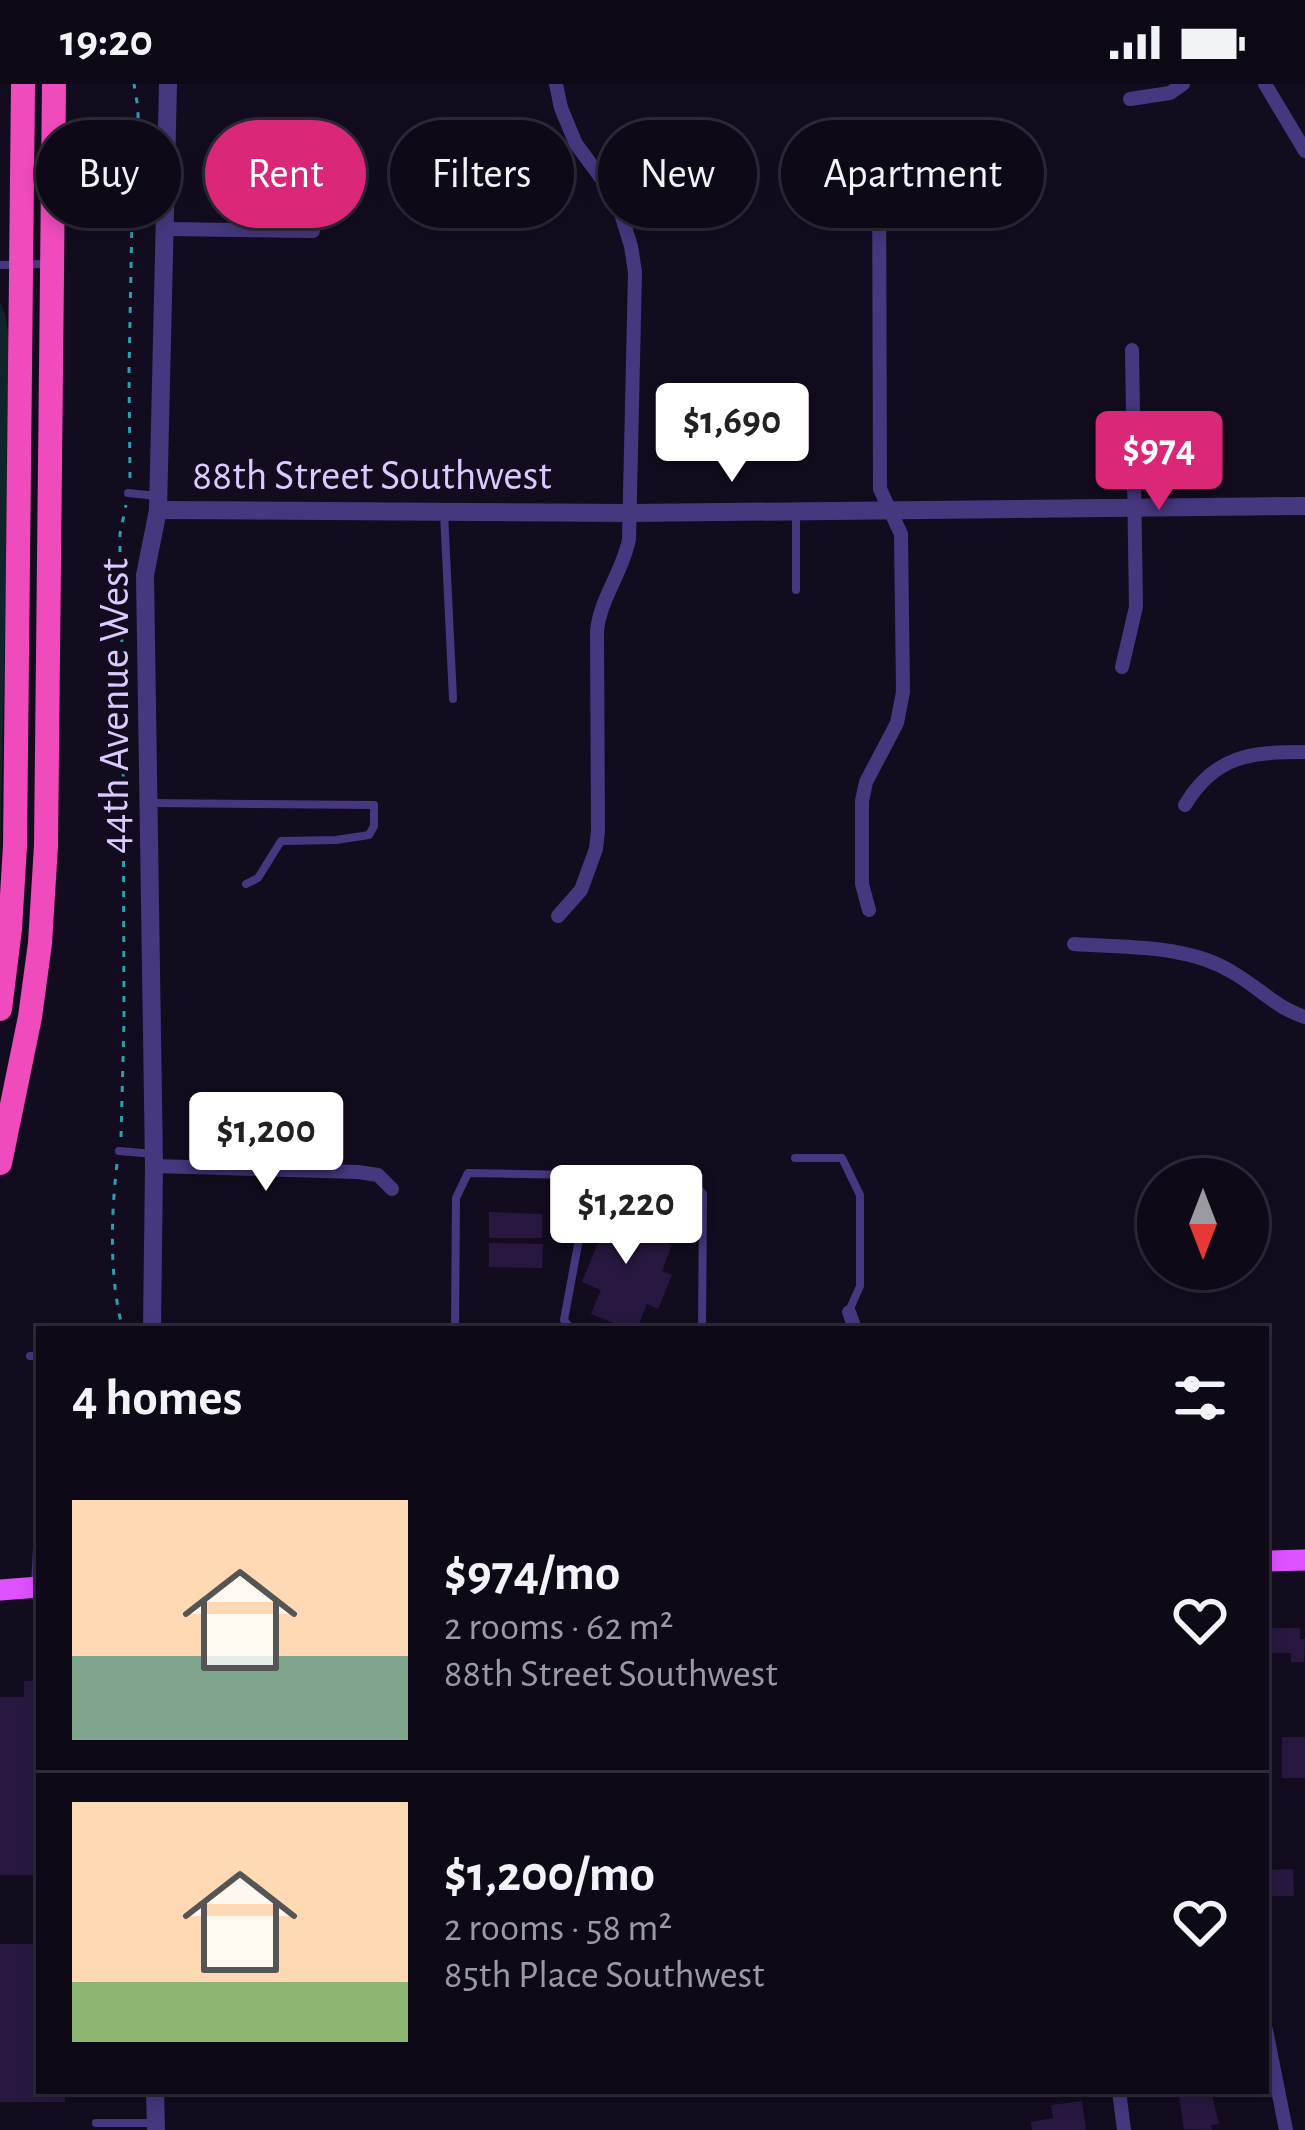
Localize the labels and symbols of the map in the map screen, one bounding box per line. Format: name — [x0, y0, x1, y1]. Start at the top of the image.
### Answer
pin: $1,690 — [634, 383, 830, 485]
pin: $974 — [1088, 411, 1230, 513]
street label: 88th Street Southwest — [192, 455, 552, 497]
street label: 44th Avenue West — [94, 558, 136, 854]
pin: $1,200 — [168, 1092, 364, 1194]
north arrow — [1137, 1158, 1269, 1290]
pin: $1,220 — [528, 1165, 724, 1267]

